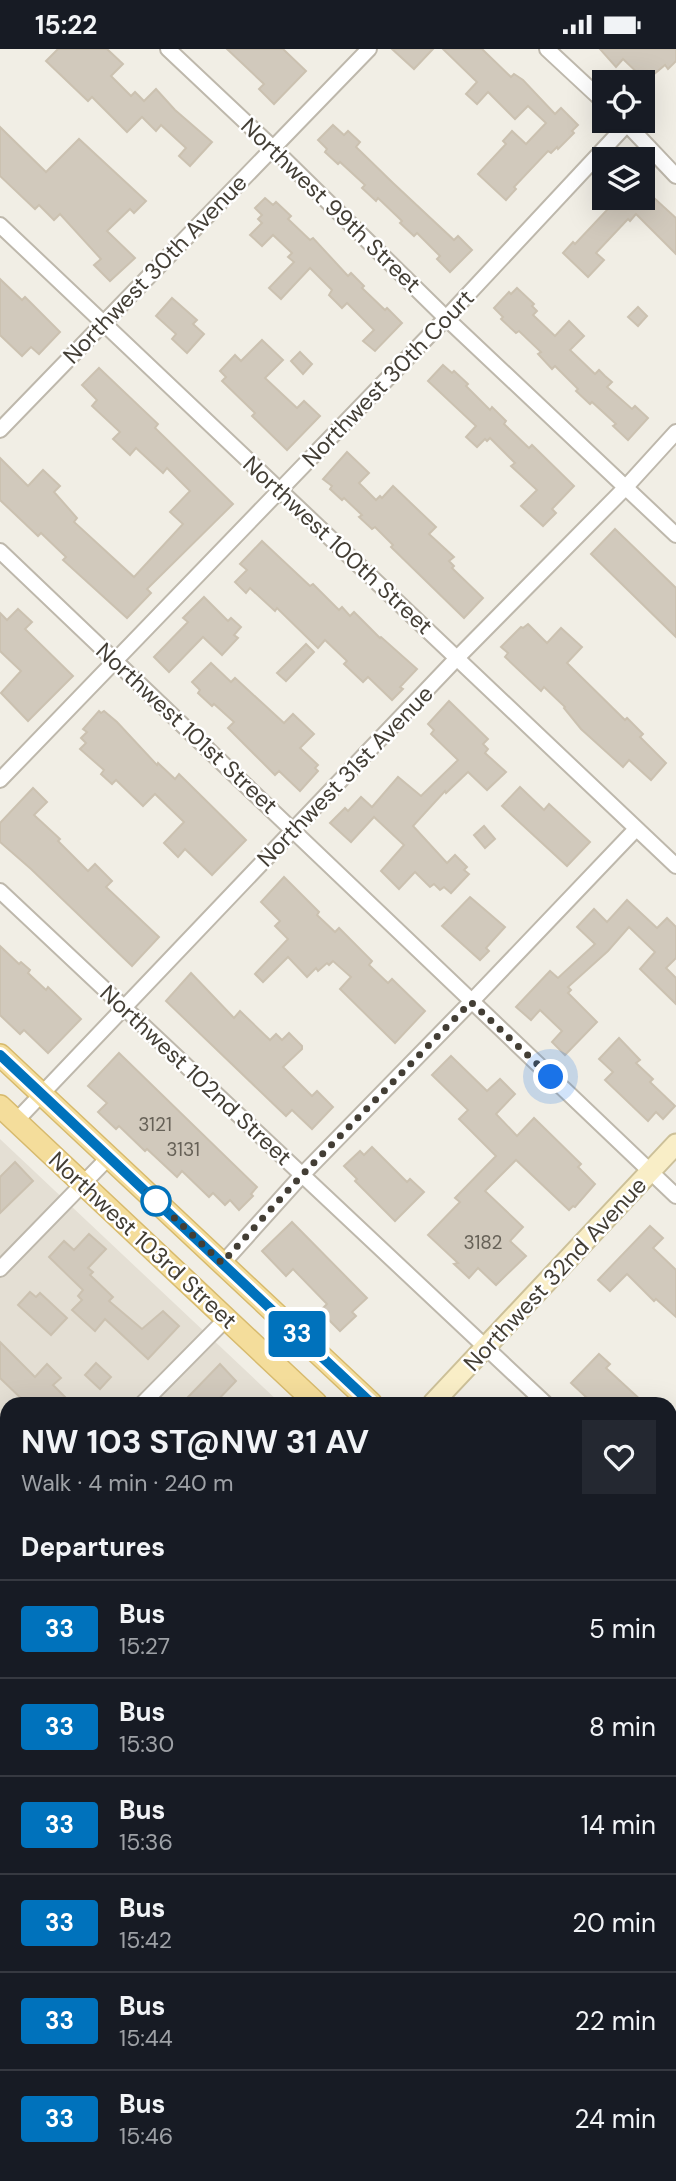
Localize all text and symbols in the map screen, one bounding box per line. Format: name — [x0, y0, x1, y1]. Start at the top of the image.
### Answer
text: 15:22 — [35, 8, 97, 42]
map controls — [592, 70, 655, 210]
button: locate — [592, 70, 655, 133]
street label: Northwest 99th Street — [235, 111, 427, 299]
button: layers — [592, 147, 655, 210]
street label: Northwest 30th Avenue — [57, 168, 253, 370]
street label: Northwest 30th Court — [296, 283, 480, 473]
street label: Northwest 100th Street — [237, 449, 439, 641]
street label: Northwest 101st Street — [90, 636, 284, 820]
street label: Northwest 31st Avenue — [250, 679, 440, 873]
street label: Northwest 102nd Street — [94, 978, 298, 1172]
your location — [533, 1059, 568, 1094]
house number: 3121 — [138, 1112, 172, 1137]
house number: 3131 — [166, 1137, 200, 1162]
street label: Northwest 103rd Street — [42, 1145, 244, 1335]
street label: Northwest 32nd Avenue — [457, 1170, 653, 1378]
unlabelled marker — [141, 1186, 171, 1216]
house number: 3182 — [463, 1230, 503, 1255]
line badge: 33 — [266, 1311, 328, 1357]
text: 33 — [283, 1318, 311, 1349]
text: NW 103 ST@NW 31 AV — [21, 1420, 369, 1463]
button: heart — [582, 1420, 656, 1494]
text: Walk · 4 min · 240 m — [21, 1468, 233, 1498]
text: Departures — [21, 1530, 165, 1564]
text: Bus — [119, 1597, 165, 1631]
text: 5 min — [589, 1612, 656, 1646]
text: 33 — [45, 1613, 74, 1644]
text: 15:27 — [119, 1631, 170, 1661]
text: Bus — [119, 1695, 165, 1729]
text: 8 min — [589, 1710, 656, 1744]
text: 33 — [45, 1711, 74, 1742]
text: 15:30 — [119, 1729, 174, 1759]
text: Bus — [119, 1793, 165, 1827]
text: 14 min — [581, 1808, 656, 1842]
text: 33 — [45, 1809, 74, 1840]
text: 15:36 — [119, 1827, 173, 1857]
text: Bus — [119, 1891, 165, 1925]
text: 20 min — [572, 1906, 656, 1940]
text: 33 — [45, 1907, 74, 1938]
text: 15:42 — [119, 1925, 172, 1955]
text: Bus — [119, 1989, 165, 2023]
text: 22 min — [575, 2004, 656, 2038]
text: 33 — [45, 2005, 74, 2036]
text: 15:44 — [119, 2023, 173, 2053]
text: Bus — [119, 2087, 165, 2121]
text: 24 min — [574, 2102, 656, 2136]
text: 33 — [45, 2103, 74, 2134]
text: 15:46 — [119, 2121, 173, 2151]

